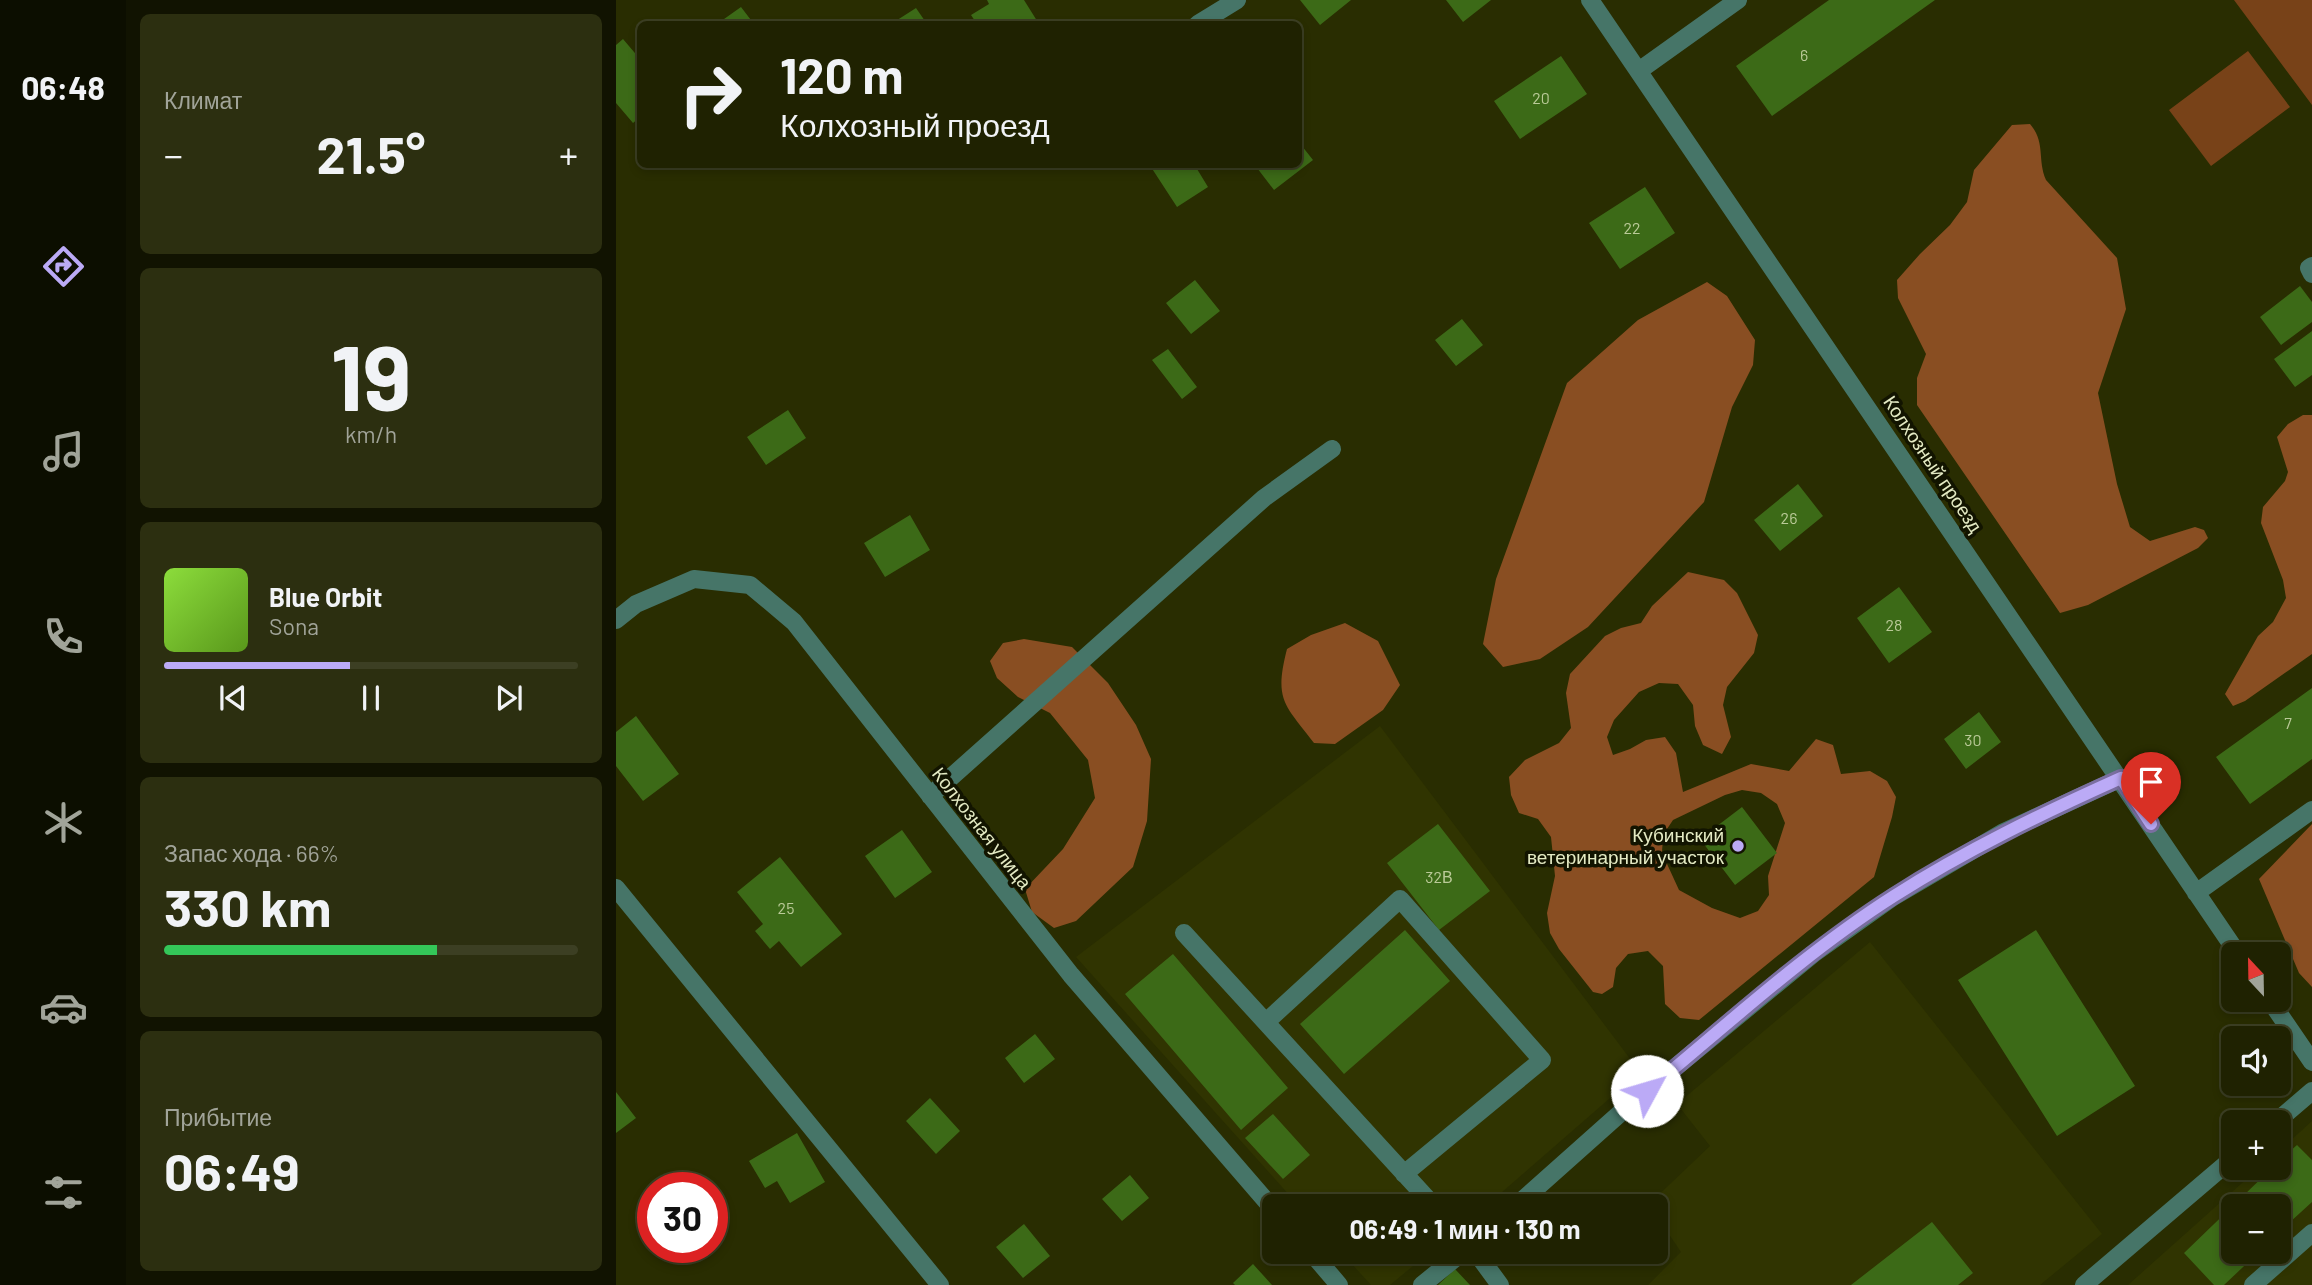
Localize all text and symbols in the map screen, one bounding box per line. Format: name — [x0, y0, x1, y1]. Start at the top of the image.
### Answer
text: 120 m — [780, 45, 903, 104]
house number: 6 — [1800, 45, 1808, 64]
icon: right — [665, 49, 756, 140]
text: 06:48 — [21, 68, 105, 106]
text: Климат — [164, 86, 242, 114]
house number: 20 — [1532, 88, 1550, 107]
text: Колхозный проезд — [780, 105, 1050, 143]
text: 21.5° — [317, 122, 425, 184]
text: − — [164, 131, 183, 177]
text: + — [559, 131, 578, 177]
house number: 22 — [1623, 218, 1641, 237]
icon: directions — [39, 242, 88, 291]
text: 19 — [331, 320, 411, 429]
street label: Колхозный проезд — [1879, 391, 1988, 537]
text: km/h — [345, 420, 397, 448]
icon: music — [39, 427, 88, 476]
house number: 26 — [1781, 508, 1797, 527]
text: Blue Orbit — [269, 581, 382, 612]
icon: phone — [39, 612, 88, 661]
text: Sona — [269, 612, 319, 640]
house number: 28 — [1886, 615, 1902, 634]
icon: previous — [214, 679, 252, 717]
icon: pause — [352, 679, 390, 717]
icon: next — [490, 679, 528, 717]
house number: 7 — [2284, 713, 2292, 732]
house number: 30 — [1964, 730, 1982, 749]
pin — [2121, 752, 2181, 824]
street label: Колхозная улица — [928, 762, 1037, 893]
icon: arrive — [2132, 763, 2170, 801]
icon: climate — [39, 798, 88, 847]
place label: Кубинский ветеринарный участок — [1527, 823, 1725, 868]
marker: Кубинский ветеринарный участок — [1730, 838, 1746, 854]
text: Запас хода · 66% — [164, 839, 339, 867]
house number: 32В — [1425, 867, 1453, 886]
text: 330 km — [164, 875, 331, 937]
house number: 25 — [778, 898, 794, 917]
north arrow — [2221, 942, 2291, 1012]
map controls — [2221, 942, 2291, 1264]
icon: car — [39, 983, 88, 1032]
button: sound — [2221, 1026, 2291, 1096]
position arrow — [1610, 1054, 1684, 1128]
text: Прибытие — [164, 1103, 272, 1131]
button: + — [2221, 1110, 2291, 1180]
text: 06:49 — [164, 1139, 300, 1201]
icon: filters — [39, 1168, 88, 1217]
speed limit sign: 30 — [637, 1172, 728, 1263]
button: − — [2221, 1194, 2291, 1264]
text: 06:49 · 1 мин · 130 m — [1349, 1213, 1581, 1244]

